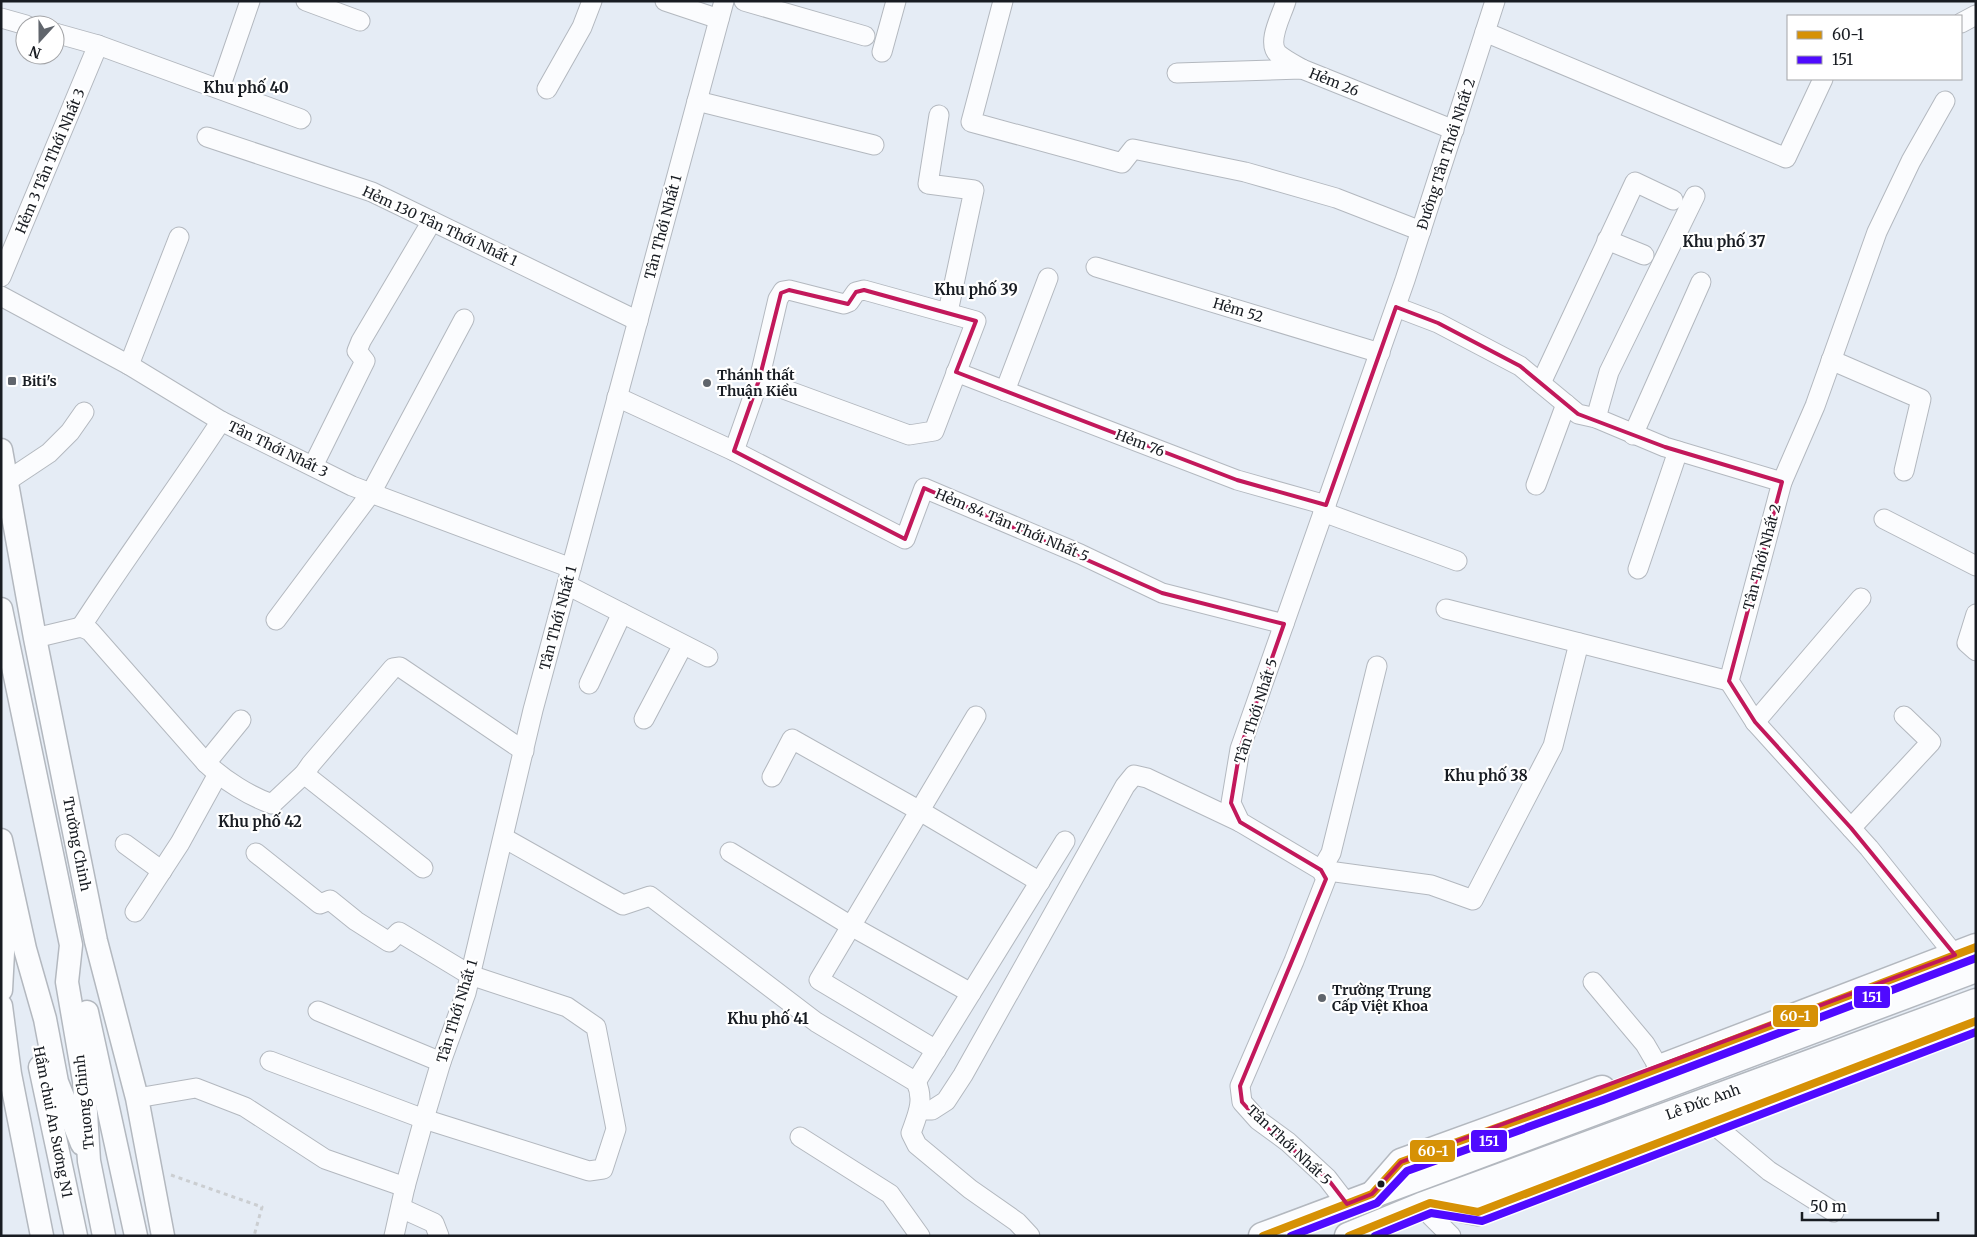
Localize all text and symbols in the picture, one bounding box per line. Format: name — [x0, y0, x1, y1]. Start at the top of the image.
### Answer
north arrow — [15, 15, 65, 65]
legend — [1787, 15, 1962, 80]
text: 60-1 — [1832, 25, 1864, 44]
text: N — [27, 42, 44, 63]
text: 151 — [1832, 50, 1853, 69]
street label: Hẻm 26 — [1307, 64, 1361, 100]
street label: Đường Tân Thới Nhất 2 — [1413, 76, 1479, 232]
district label: Khu phố 40 — [203, 77, 289, 97]
street label: Hẻm 3 Tân Thới Nhất 3 — [11, 86, 89, 236]
street label: Tân Thới Nhất 1 — [640, 173, 686, 281]
street label: Hẻm 130 Tân Thới Nhất 1 — [360, 182, 520, 270]
district label: Khu phố 37 — [1682, 231, 1766, 251]
district label: Khu phố 39 — [934, 279, 1018, 299]
street label: Hẻm 52 — [1211, 294, 1265, 326]
place label: Thánh thất Thuận Kiều — [717, 366, 797, 400]
place label: Biti's — [22, 372, 57, 390]
marker: Biti's — [6, 375, 18, 387]
marker: Thánh thất Thuận Kiều — [701, 377, 713, 389]
street label: Tân Thới Nhất 3 — [225, 417, 331, 481]
street label: Hẻm 76 — [1113, 425, 1167, 461]
street label: Hẻm 84 Tân Thới Nhất 5 — [933, 484, 1091, 566]
street label: Tân Thới Nhất 2 — [1739, 502, 1785, 612]
street label: Tân Thới Nhất 1 — [535, 564, 581, 672]
street label: Tân Thới Nhất 5 — [1231, 656, 1281, 766]
district label: Khu phố 38 — [1444, 765, 1528, 785]
street label: Trường Chinh — [59, 795, 95, 893]
district label: Khu phố 42 — [218, 811, 302, 831]
street label: Tân Thới Nhất 1 — [433, 957, 481, 1065]
place label: Trường Trung Cấp Việt Khoa — [1332, 981, 1431, 1015]
line badge: 151 — [1853, 985, 1891, 1009]
text: 151 — [1862, 988, 1883, 1006]
marker: Trường Trung Cấp Việt Khoa — [1316, 992, 1328, 1004]
line badge: 60-1 — [1772, 1004, 1819, 1028]
text: 60-1 — [1780, 1007, 1811, 1025]
district label: Khu phố 41 — [727, 1008, 809, 1028]
street label: Hầm chui An Sương N1 — [29, 1045, 77, 1199]
street label: Truong Chinh — [70, 1054, 98, 1150]
street label: Lê Đức Anh — [1663, 1080, 1743, 1124]
street label: Tân Thới Nhất 5 — [1243, 1101, 1335, 1189]
line badge: 151 — [1470, 1129, 1508, 1153]
text: 151 — [1479, 1132, 1500, 1150]
line badge: 60-1 — [1409, 1139, 1456, 1163]
text: 60-1 — [1418, 1142, 1449, 1160]
unlabelled marker — [1376, 1179, 1386, 1189]
scale bar — [1802, 1190, 1938, 1222]
text: 50 m — [1810, 1197, 1847, 1216]

